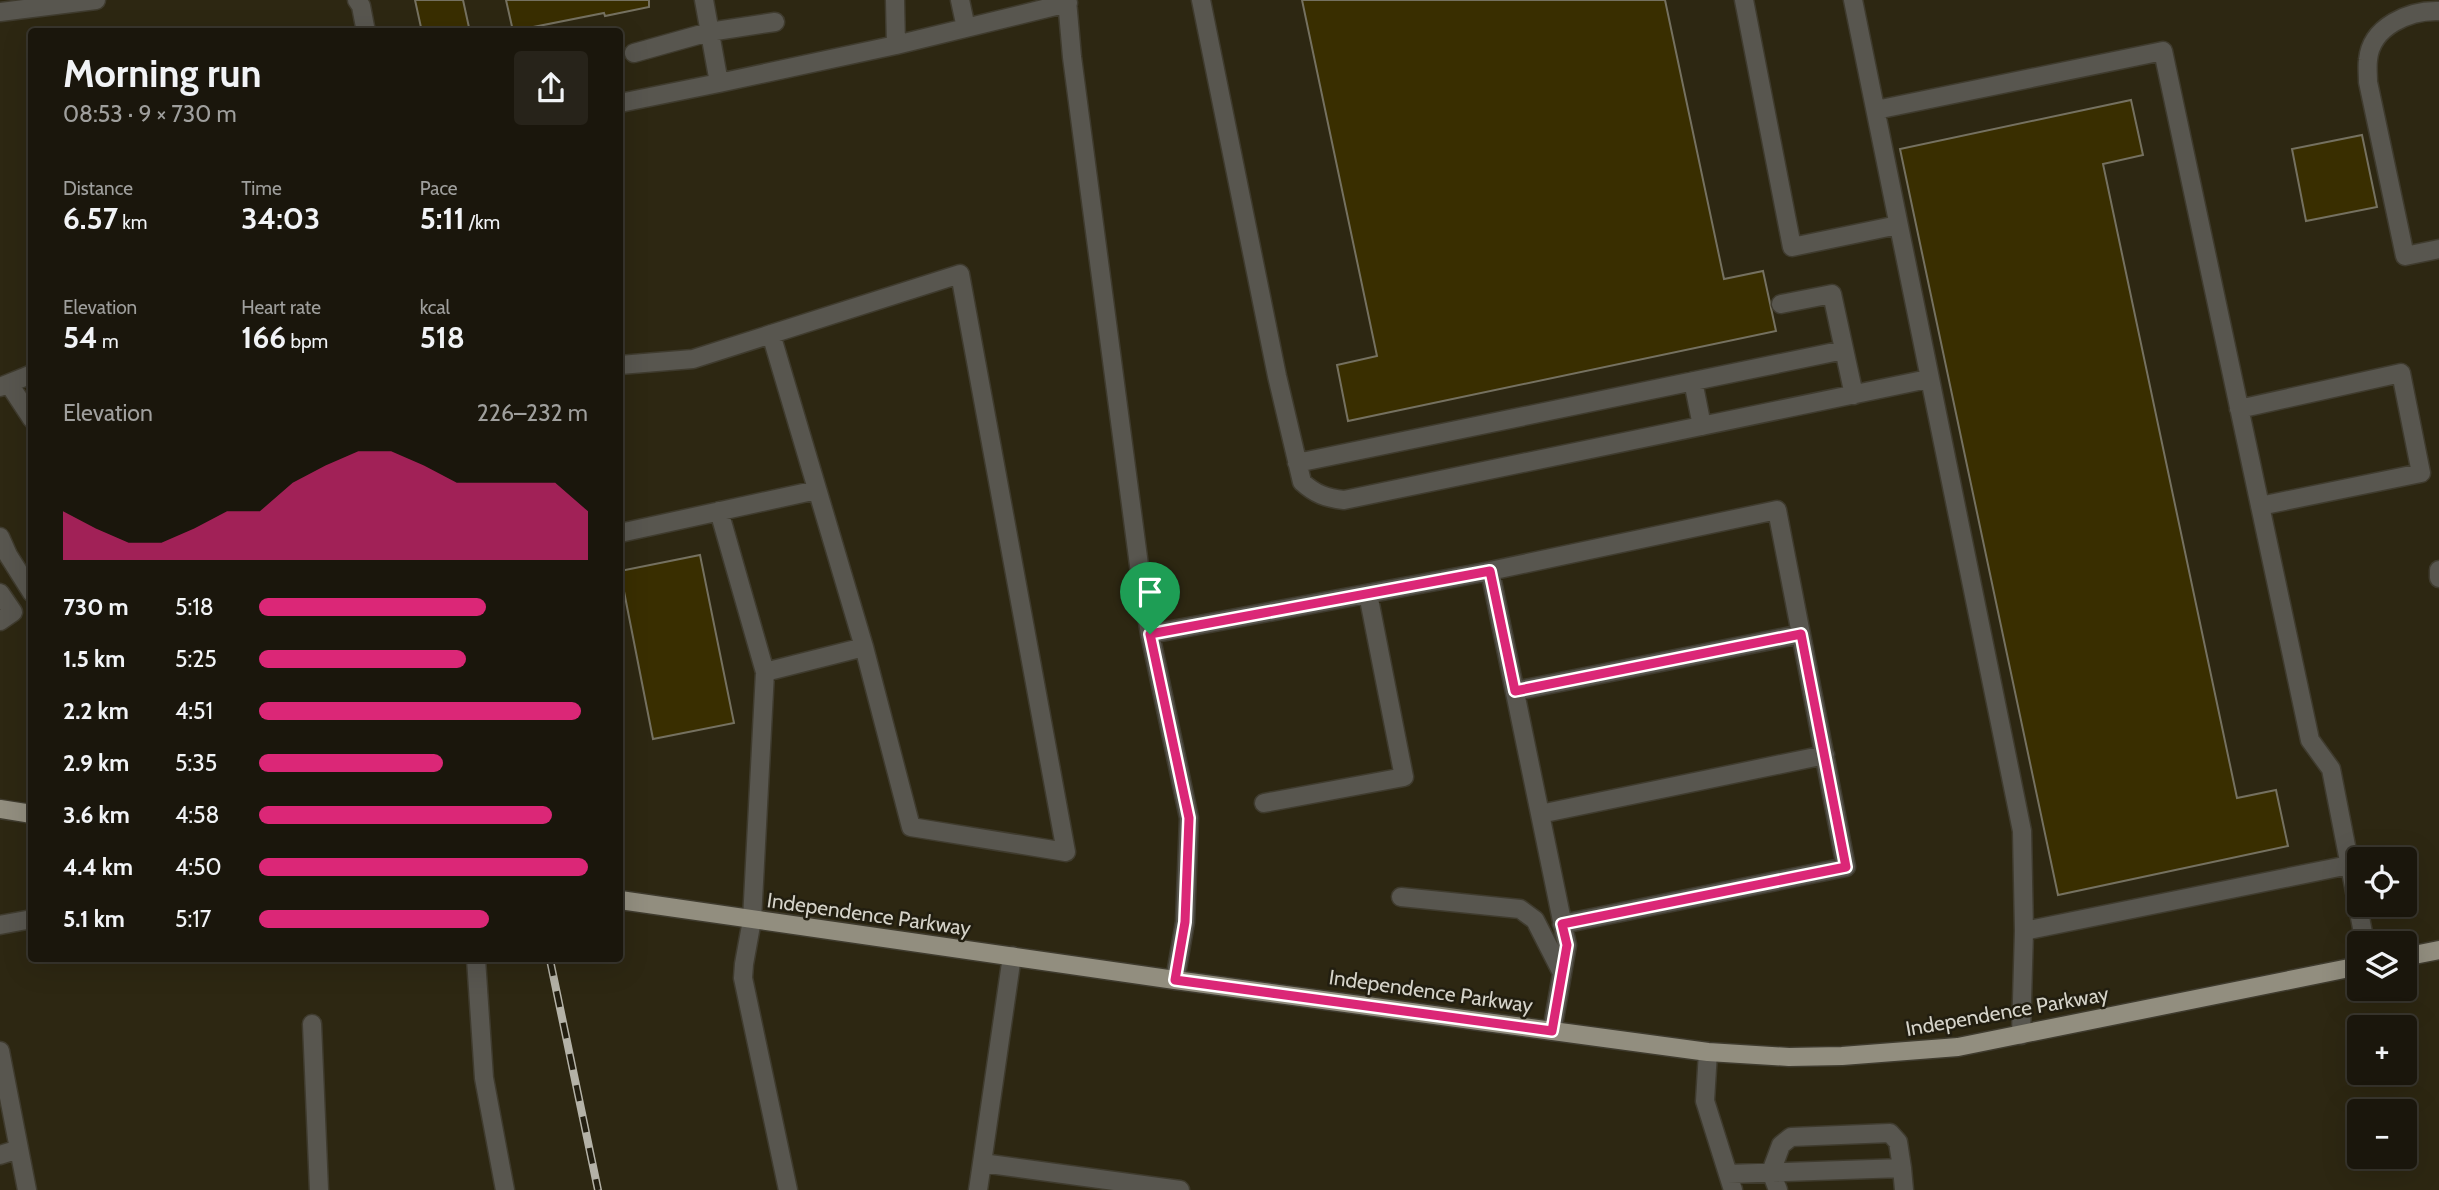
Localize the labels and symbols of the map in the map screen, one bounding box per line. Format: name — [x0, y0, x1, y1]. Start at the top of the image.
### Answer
pin — [1120, 562, 1180, 634]
street label: Independence Parkway — [765, 887, 973, 941]
street label: Independence Parkway — [1327, 964, 1535, 1018]
street label: Independence Parkway — [1904, 981, 2111, 1041]

